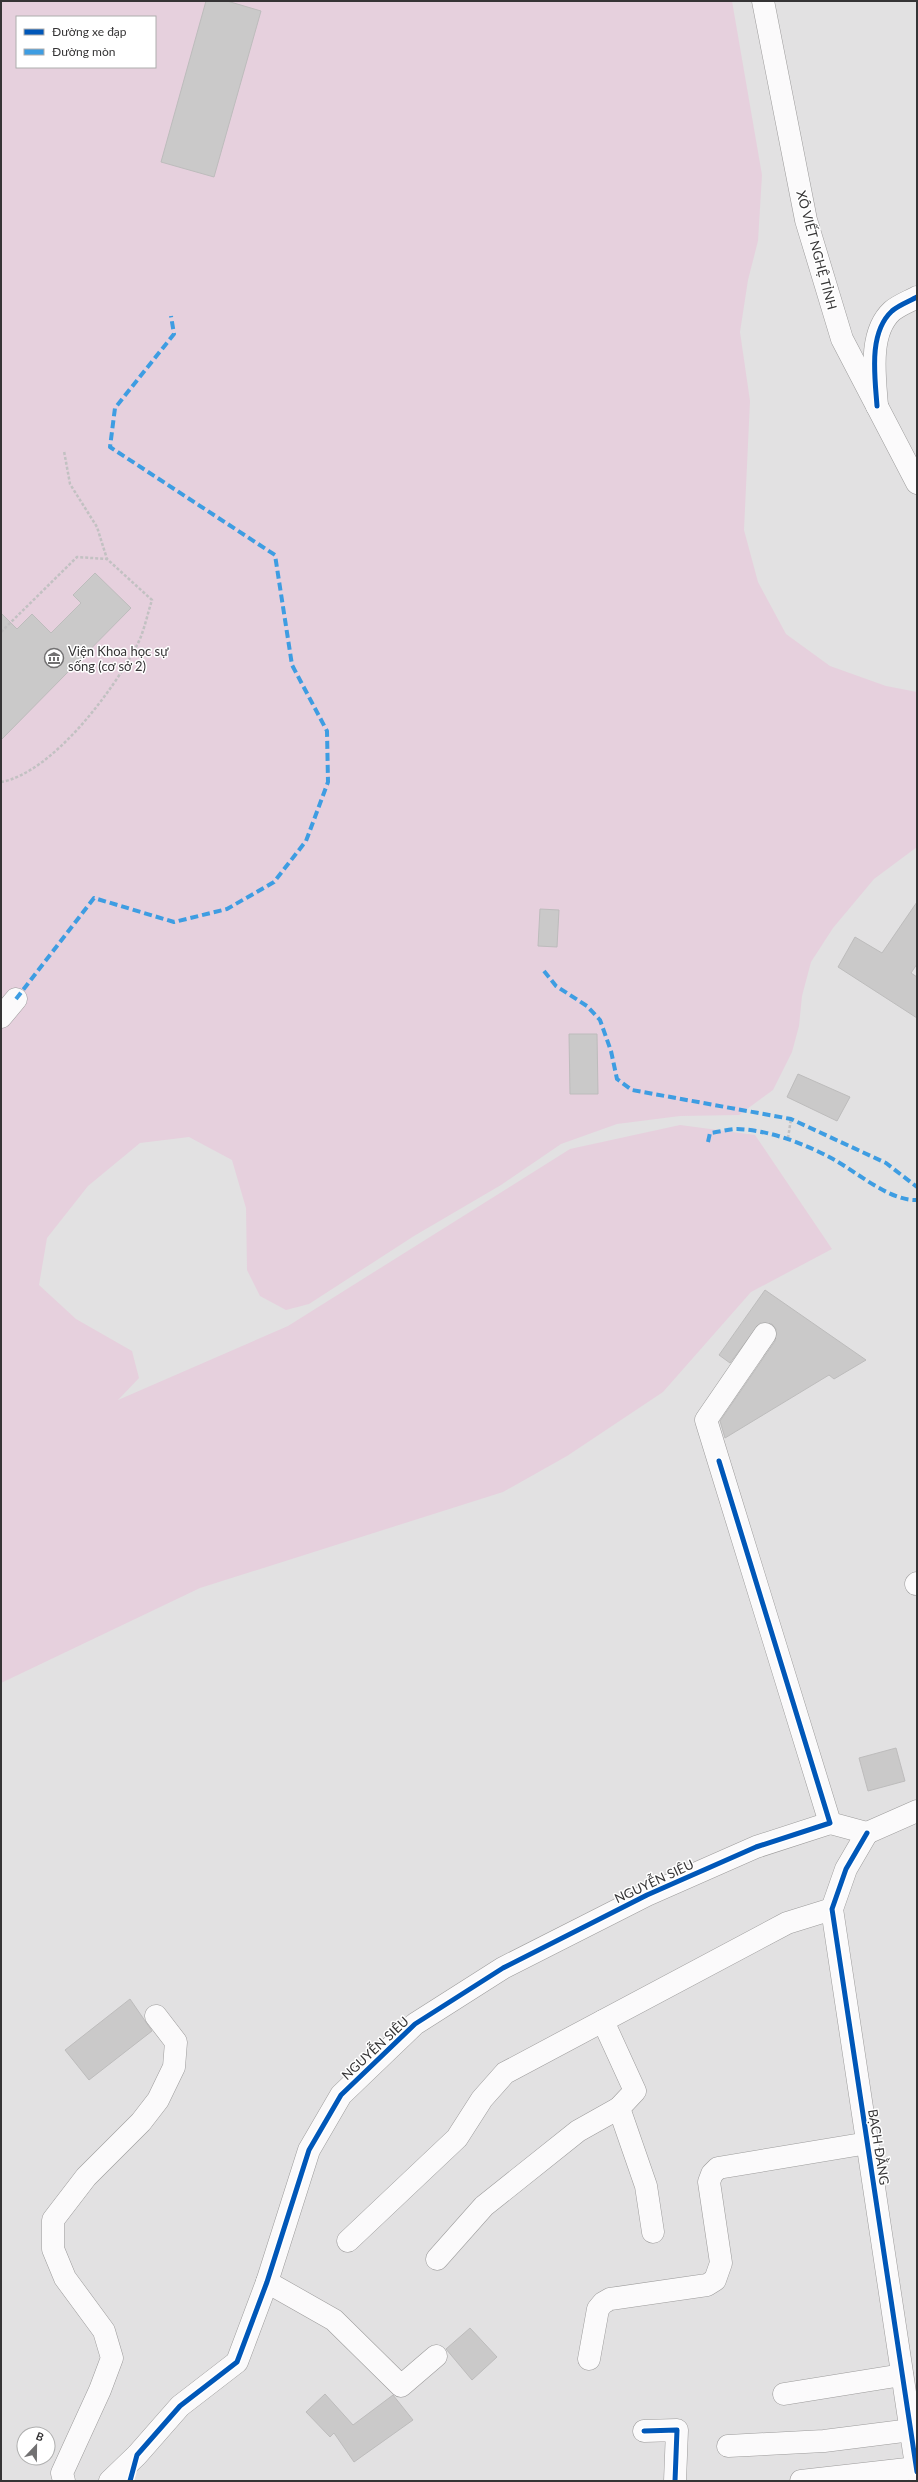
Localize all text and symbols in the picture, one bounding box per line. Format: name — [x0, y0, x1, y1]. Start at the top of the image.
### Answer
legend — [16, 16, 156, 68]
text: Đường xe đạp — [52, 24, 127, 39]
text: Đường mòn — [52, 44, 115, 59]
street label: XÔ VIẾT NGHỆ TỈNH — [793, 188, 842, 311]
place label: Viện Khoa học sự sống (cơ sở 2) — [68, 643, 169, 674]
museum icon: Viện Khoa học sự sống (cơ sở 2) — [43, 647, 65, 669]
street label: NGUYỄN SIÊU — [611, 1855, 696, 1906]
street label: NGUYỄN SIÊU — [338, 2012, 412, 2083]
street label: BẠCH ĐẰNG — [865, 2108, 894, 2186]
north arrow — [16, 2426, 56, 2466]
text: B — [34, 2429, 46, 2444]

